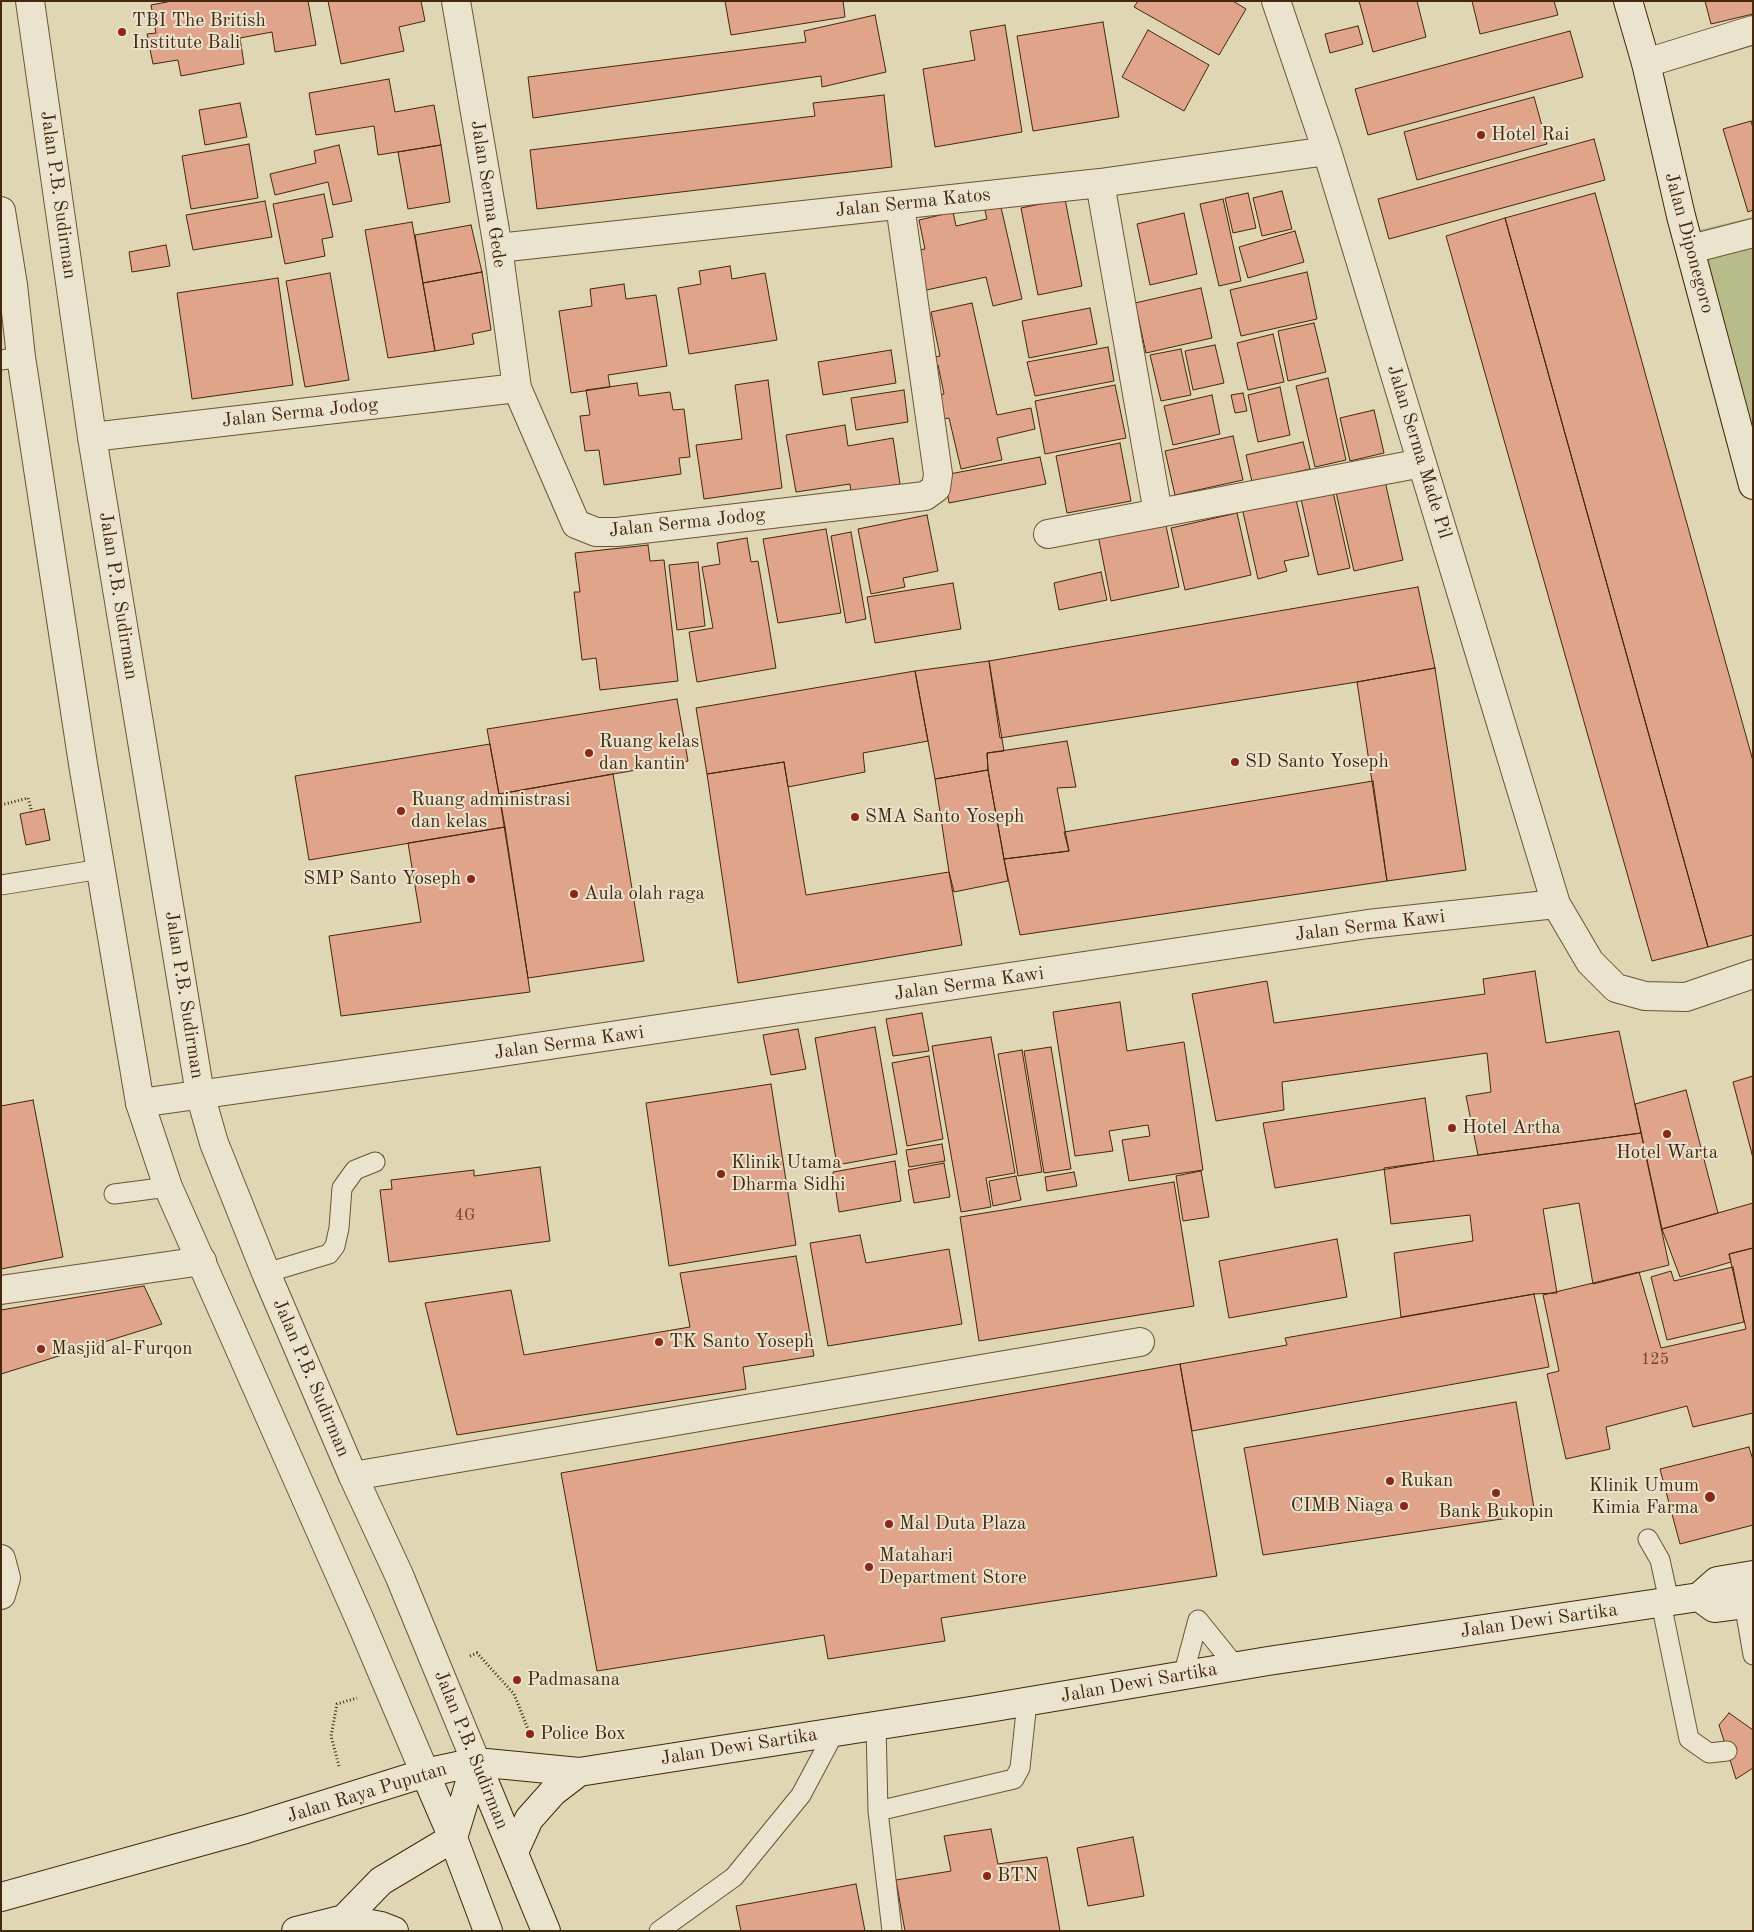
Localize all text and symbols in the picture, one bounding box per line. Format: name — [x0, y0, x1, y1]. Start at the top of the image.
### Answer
place label: TBI The British Institute Bali — [132, 10, 266, 54]
marker: TBI The British Institute Bali — [116, 26, 128, 38]
street label: Jalan P.B. Sudirman — [35, 110, 81, 280]
street label: Jalan Serma Gede — [465, 119, 511, 269]
place label: Hotel Rai — [1491, 124, 1569, 146]
marker: Hotel Rai — [1475, 129, 1487, 141]
street label: Jalan Diponegoro — [1659, 170, 1719, 316]
street label: Jalan Serma Katos — [834, 184, 992, 222]
street label: Jalan Serma Made Pil — [1382, 362, 1456, 542]
street label: Jalan Serma Jodog — [221, 393, 379, 433]
street label: Jalan Serma Jodog — [608, 503, 766, 543]
street label: Jalan P.B. Sudirman — [93, 511, 143, 681]
place label: Ruang kelas dan kantin — [599, 731, 699, 775]
marker: Ruang kelas dan kantin — [583, 747, 595, 759]
place label: SD Santo Yoseph — [1245, 751, 1389, 773]
marker: SD Santo Yoseph — [1229, 756, 1241, 768]
place label: Ruang administrasi dan kelas — [411, 789, 570, 833]
marker: Ruang administrasi dan kelas — [395, 805, 407, 817]
place label: SMA Santo Yoseph — [865, 806, 1024, 828]
marker: SMA Santo Yoseph — [849, 811, 861, 823]
place label: SMP Santo Yoseph — [303, 868, 461, 890]
marker: SMP Santo Yoseph — [465, 873, 477, 885]
place label: Aula olah raga — [584, 883, 705, 905]
marker: Aula olah raga — [568, 888, 580, 900]
street label: Jalan Serma Kawi — [1294, 905, 1446, 947]
street label: Jalan P.B. Sudirman — [159, 910, 209, 1080]
street label: Jalan Serma Kawi — [893, 962, 1045, 1006]
street label: Jalan Serma Kawi — [493, 1021, 645, 1065]
place label: Hotel Artha — [1462, 1117, 1561, 1139]
marker: Hotel Artha — [1446, 1122, 1458, 1134]
marker: Hotel Warta — [1661, 1128, 1673, 1140]
place label: Hotel Warta — [1616, 1142, 1718, 1164]
place label: Klinik Utama Dharma Sidhi — [731, 1152, 845, 1196]
marker: Klinik Utama Dharma Sidhi — [715, 1168, 727, 1180]
house number: 4G — [455, 1206, 475, 1226]
street label: Jalan P.B. Sudirman — [267, 1296, 355, 1460]
place label: TK Santo Yoseph — [669, 1331, 814, 1353]
marker: TK Santo Yoseph — [653, 1336, 665, 1348]
place label: Masjid al-Furqon — [51, 1338, 193, 1360]
marker: Masjid al-Furqon — [35, 1343, 47, 1355]
house number: 125 — [1641, 1350, 1669, 1370]
place label: Rukan — [1400, 1470, 1453, 1492]
marker: Rukan — [1384, 1475, 1396, 1487]
place label: Klinik Umum Kimia Farma — [1589, 1475, 1699, 1519]
marker: Bank Bukopin — [1490, 1487, 1502, 1499]
marker: Klinik Umum Kimia Farma — [1703, 1490, 1717, 1504]
place label: CIMB Niaga — [1291, 1495, 1394, 1517]
marker: CIMB Niaga — [1398, 1500, 1410, 1512]
place label: Bank Bukopin — [1438, 1501, 1554, 1523]
place label: Mal Duta Plaza — [899, 1513, 1026, 1535]
marker: Mal Duta Plaza — [883, 1518, 895, 1530]
place label: Matahari Department Store — [879, 1545, 1027, 1589]
marker: Matahari Department Store — [863, 1561, 875, 1573]
street label: Jalan Dewi Sartika — [1459, 1599, 1619, 1643]
street label: Jalan Dewi Sartika — [1059, 1658, 1219, 1708]
street label: Jalan P.B. Sudirman — [429, 1667, 513, 1833]
place label: Padmasana — [527, 1669, 620, 1691]
marker: Padmasana — [511, 1674, 523, 1686]
place label: Police Box — [540, 1723, 626, 1745]
street label: Jalan Dewi Sartika — [659, 1723, 819, 1771]
marker: Police Box — [524, 1728, 536, 1740]
street label: Jalan Raya Puputan — [284, 1758, 450, 1828]
place label: BTN — [997, 1865, 1038, 1887]
marker: BTN — [981, 1870, 993, 1882]

